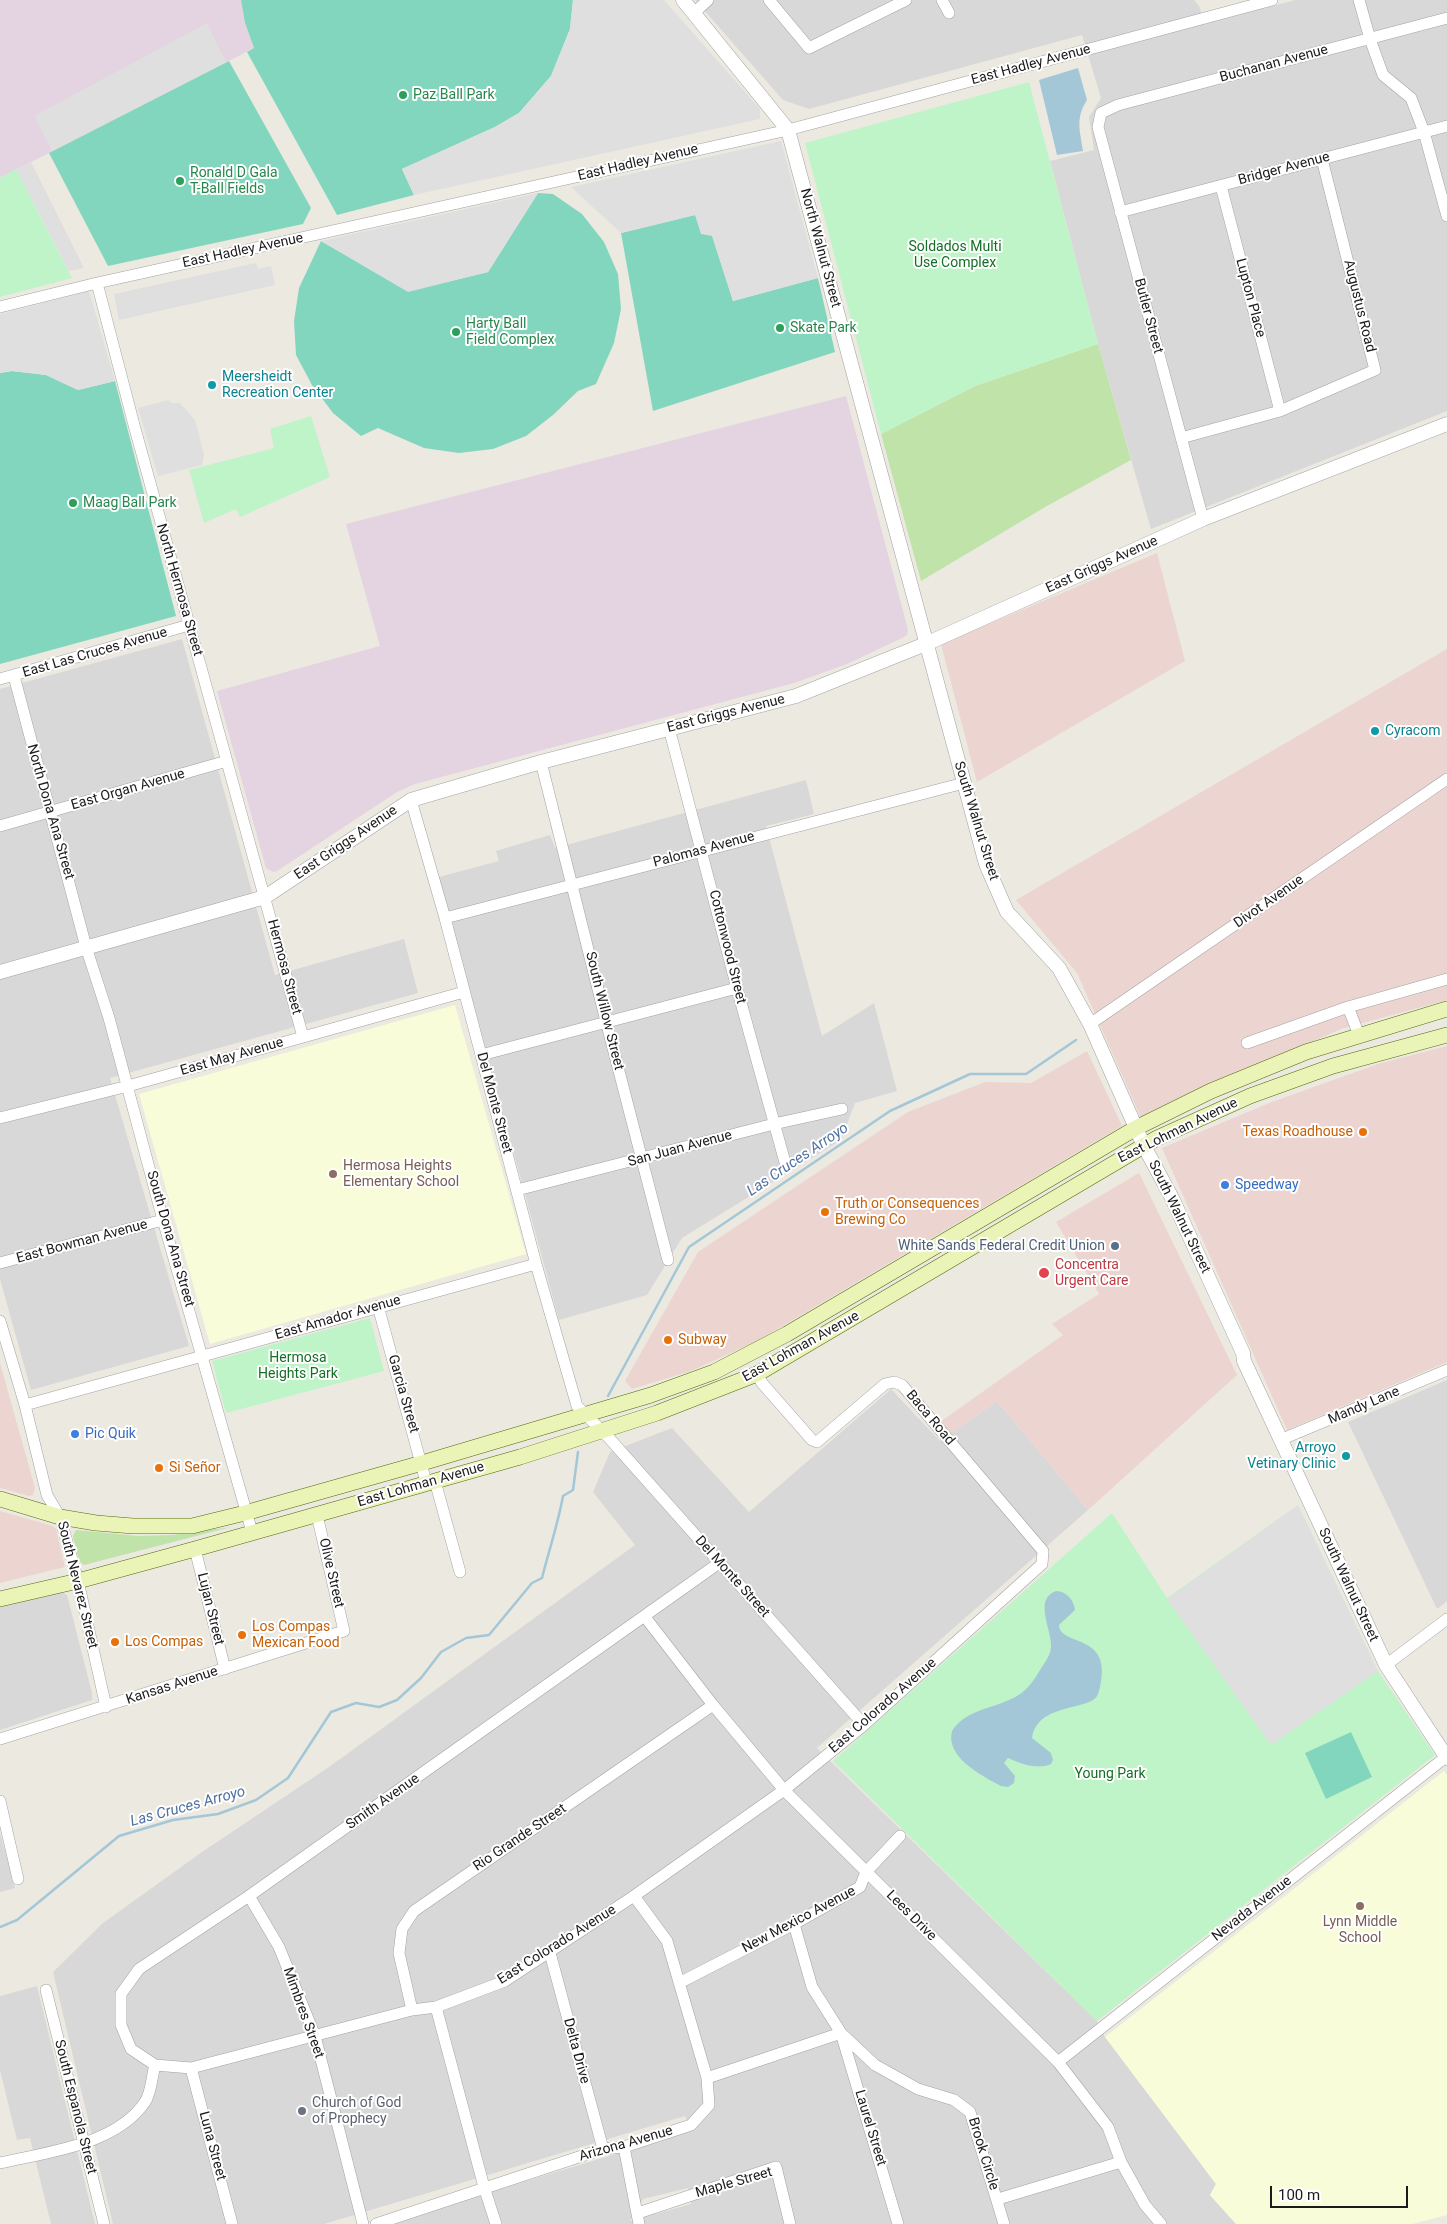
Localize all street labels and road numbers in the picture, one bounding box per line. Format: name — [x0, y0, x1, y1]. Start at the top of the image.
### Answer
street label: East Hadley Avenue — [969, 41, 1093, 89]
street label: Buchanan Avenue — [1218, 41, 1330, 87]
street label: East Hadley Avenue — [576, 141, 700, 185]
street label: Bridger Avenue — [1236, 149, 1332, 189]
street label: North Walnut Street — [796, 187, 844, 309]
street label: East Hadley Avenue — [181, 230, 305, 272]
street label: Lupton Place — [1231, 257, 1269, 339]
street label: Augustus Road — [1339, 258, 1379, 354]
street label: Butler Street — [1130, 277, 1166, 355]
street label: North Hermosa Street — [152, 522, 206, 658]
street label: East Griggs Avenue — [1043, 533, 1161, 597]
street label: East Las Cruces Avenue — [21, 624, 169, 682]
street label: East Griggs Avenue — [665, 691, 787, 737]
street label: North Dona Ana Street — [23, 743, 77, 881]
street label: South Walnut Street — [950, 760, 1002, 882]
street label: East Organ Avenue — [69, 766, 187, 814]
street label: East Griggs Avenue — [291, 802, 401, 884]
street label: Palomas Avenue — [652, 828, 756, 872]
street label: Divot Avenue — [1231, 872, 1307, 932]
street label: Cottonwood Street — [705, 888, 749, 1006]
street label: Hermosa Street — [263, 918, 305, 1016]
street label: South Willow Street — [581, 950, 627, 1072]
street label: East May Avenue — [179, 1034, 285, 1080]
street label: Del Monte Street — [472, 1051, 516, 1155]
street label: East Lohman Avenue — [1115, 1095, 1241, 1167]
street label: San Juan Avenue — [626, 1127, 734, 1171]
street label: South Walnut Street — [1144, 1158, 1214, 1276]
street label: South Dona Ana Street — [143, 1169, 197, 1309]
street label: East Bowman Avenue — [15, 1216, 149, 1268]
street label: East Amador Avenue — [273, 1292, 403, 1344]
street label: East Lohman Avenue — [740, 1308, 862, 1386]
street label: Garcia Street — [384, 1353, 422, 1435]
street label: Mandy Lane — [1326, 1383, 1402, 1429]
street label: Baca Road — [902, 1387, 958, 1449]
street label: East Lohman Avenue — [356, 1459, 486, 1511]
street label: South Nevarez Street — [53, 1520, 101, 1650]
street label: South Walnut Street — [1314, 1526, 1382, 1644]
street label: Del Monte Street — [691, 1533, 773, 1621]
street label: Olive Street — [315, 1537, 347, 1609]
street label: Lujan Street — [193, 1571, 227, 1647]
street label: East Colorado Avenue — [826, 1655, 940, 1757]
street label: Kansas Avenue — [124, 1663, 220, 1709]
street label: Smith Avenue — [343, 1771, 423, 1833]
street label: Rio Grande Street — [470, 1801, 570, 1875]
street label: Nevada Avenue — [1209, 1873, 1295, 1945]
street label: New Mexico Avenue — [739, 1883, 859, 1957]
street label: Lees Drive — [882, 1887, 940, 1945]
street label: East Colorado Avenue — [495, 1902, 619, 1988]
street label: Mimbres Street — [279, 1965, 327, 2061]
street label: Delta Drive — [559, 2016, 593, 2086]
street label: South Espanola Street — [50, 2038, 100, 2176]
street label: Laurel Street — [850, 2088, 890, 2168]
street label: Luna Street — [195, 2110, 229, 2182]
street label: Brook Circle — [964, 2116, 1002, 2192]
street label: Arizona Avenue — [577, 2123, 675, 2165]
street label: Maple Street — [694, 2164, 774, 2202]

